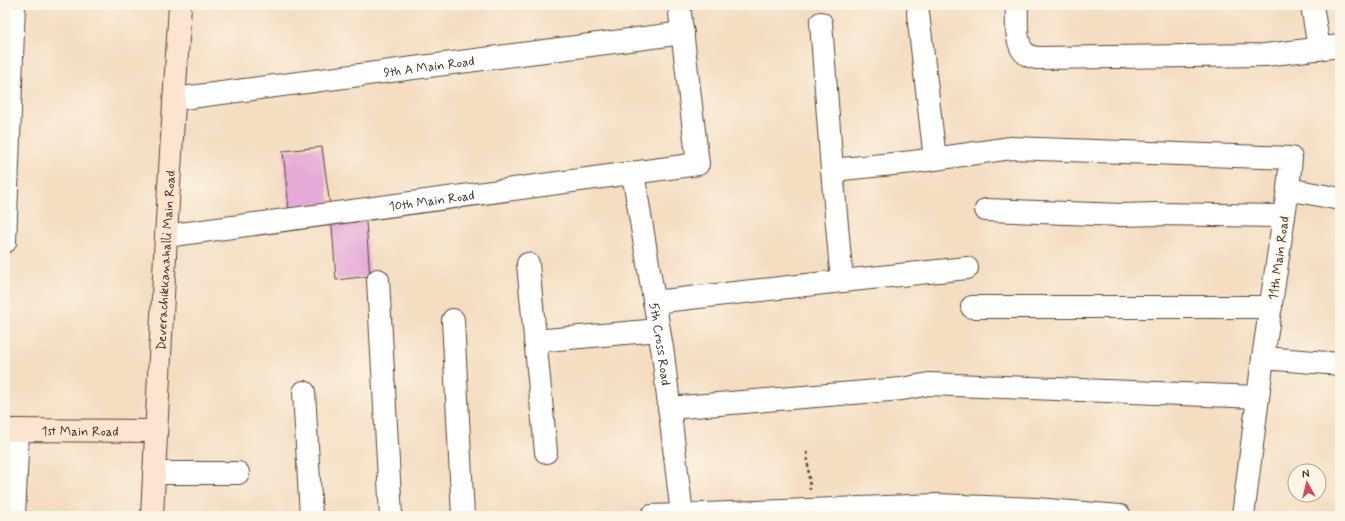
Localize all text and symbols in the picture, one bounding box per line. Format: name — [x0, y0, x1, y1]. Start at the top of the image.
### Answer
street label: 9th A Main Road — [383, 53, 475, 82]
street label: Deverachikkanahalli Main Road — [153, 170, 180, 351]
street label: 10th Main Road — [388, 187, 476, 216]
street label: 11th Main Road — [1265, 215, 1294, 301]
street label: 5th Cross Road — [645, 301, 674, 386]
street label: 1st Main Road — [41, 423, 119, 441]
north arrow — [1287, 463, 1327, 503]
text: N — [1301, 467, 1310, 482]

